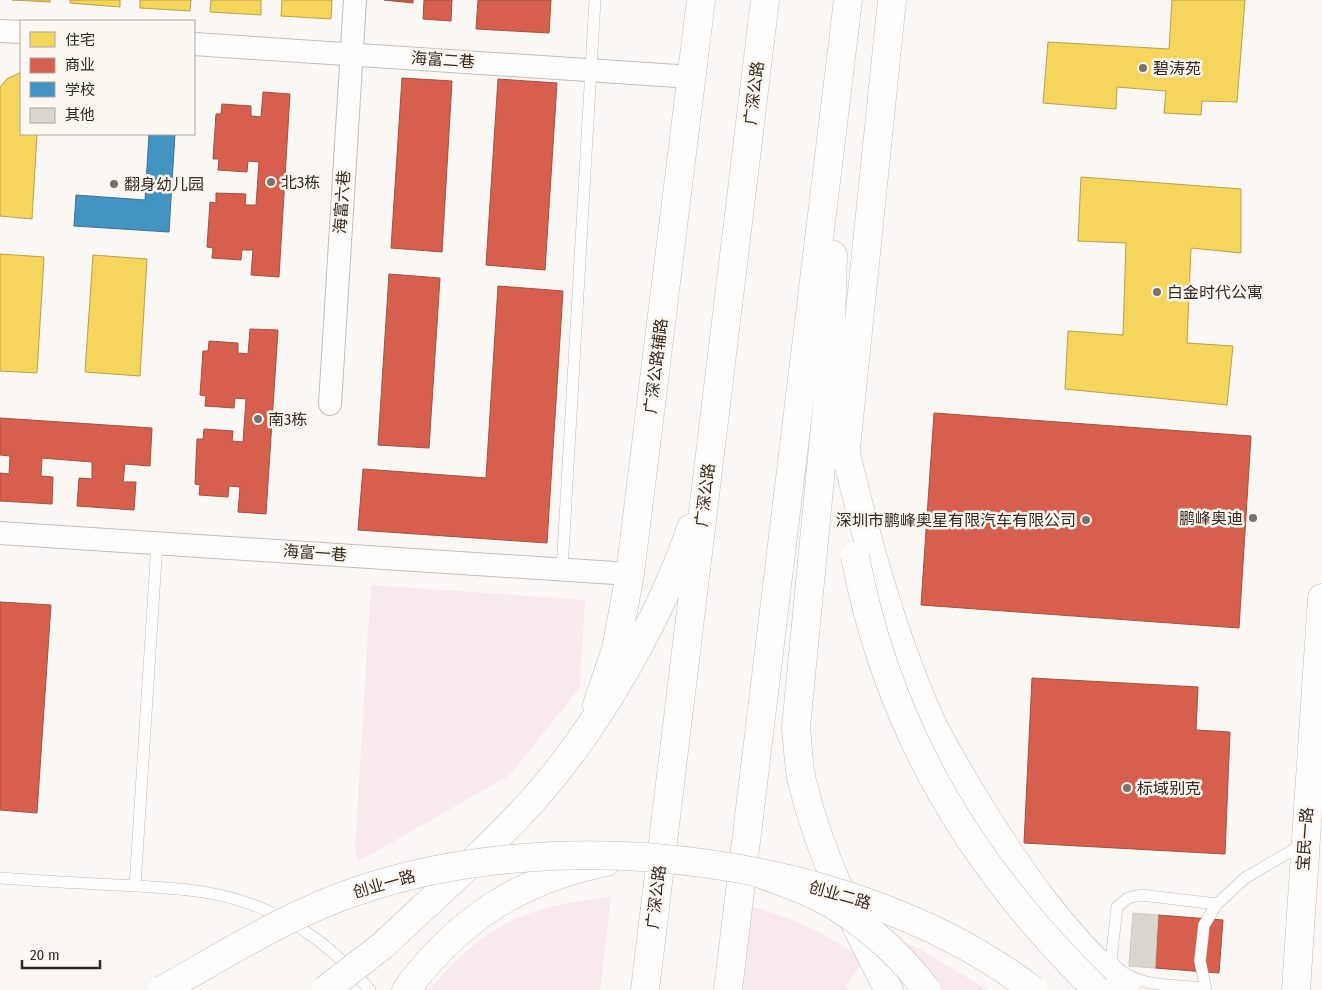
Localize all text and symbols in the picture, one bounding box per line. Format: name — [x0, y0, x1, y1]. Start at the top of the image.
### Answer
legend — [20, 20, 195, 135]
text: 住宅 — [65, 31, 95, 49]
street label: 海富二巷 — [410, 48, 476, 72]
text: 商业 — [65, 56, 95, 74]
place label: 碧涛苑 — [1153, 59, 1201, 78]
street label: 广深公路 — [741, 60, 767, 126]
marker: 碧涛苑 — [1137, 62, 1149, 74]
text: 学校 — [65, 81, 95, 99]
text: 其他 — [65, 106, 95, 124]
street label: 海富六巷 — [330, 169, 354, 235]
place label: 北3栋 — [281, 173, 320, 192]
place label: 翻身幼儿园 — [124, 175, 204, 194]
marker: 北3栋 — [265, 176, 277, 188]
marker: 翻身幼儿园 — [108, 178, 120, 190]
place label: 白金时代公寓 — [1167, 283, 1263, 302]
marker: 白金时代公寓 — [1151, 286, 1163, 298]
street label: 广深公路辅路 — [641, 317, 671, 415]
place label: 南3栋 — [268, 410, 307, 429]
marker: 南3栋 — [252, 413, 264, 425]
street label: 广深公路 — [692, 462, 718, 528]
place label: 鹏峰奥迪 — [1179, 509, 1243, 528]
place label: 深圳市鹏峰奥星有限汽车有限公司 — [836, 511, 1076, 530]
marker: 鹏峰奥迪 — [1247, 512, 1259, 524]
marker: 深圳市鹏峰奥星有限汽车有限公司 — [1080, 514, 1092, 526]
street label: 海富一巷 — [282, 541, 348, 565]
place label: 标域别克 — [1137, 779, 1201, 798]
marker: 标域别克 — [1121, 782, 1133, 794]
street label: 宝民一路 — [1293, 806, 1317, 872]
street label: 广深公路 — [643, 864, 669, 930]
street label: 创业一路 — [351, 866, 417, 902]
street label: 创业二路 — [807, 877, 873, 913]
scale bar — [22, 938, 100, 970]
text: 20 m — [30, 946, 60, 964]

